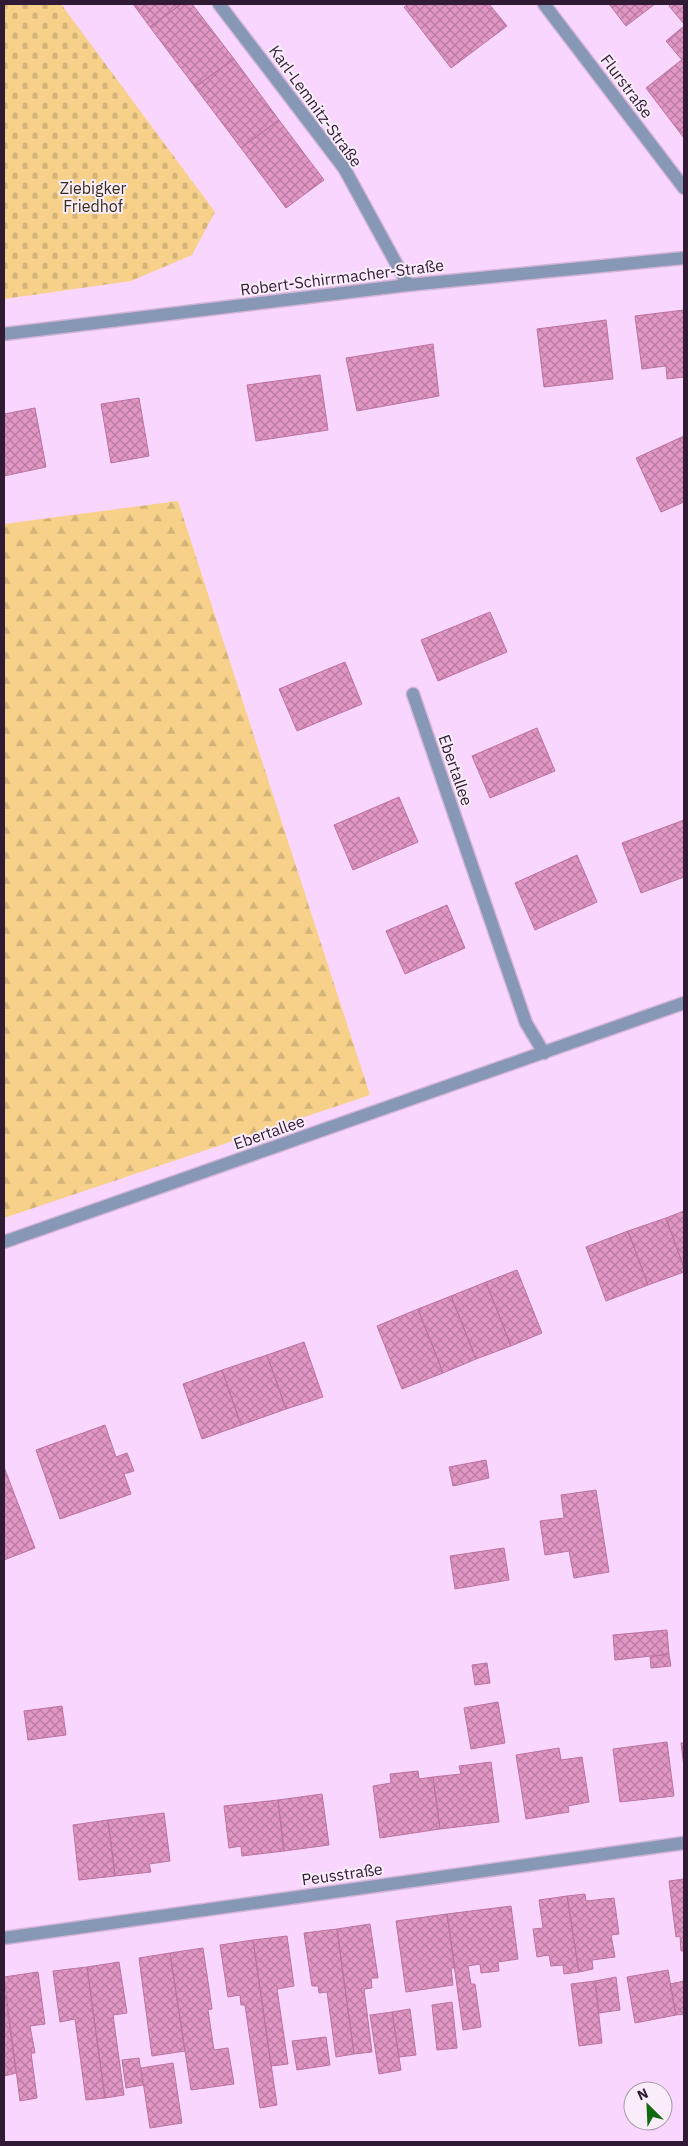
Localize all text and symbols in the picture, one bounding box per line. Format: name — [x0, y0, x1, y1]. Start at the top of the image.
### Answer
street label: Karl-Lemnitz-Straße — [265, 41, 367, 171]
street label: Flurstraße — [596, 50, 658, 122]
park label: Ziebigker Friedhof — [60, 178, 126, 216]
street label: Robert-Schirrmacher-Straße — [239, 255, 445, 299]
street label: Ebertallee — [435, 732, 478, 808]
street label: Ebertallee — [231, 1110, 307, 1153]
street label: Peusstraße — [300, 1858, 384, 1890]
north arrow — [623, 2081, 673, 2131]
text: N — [634, 2084, 651, 2104]

